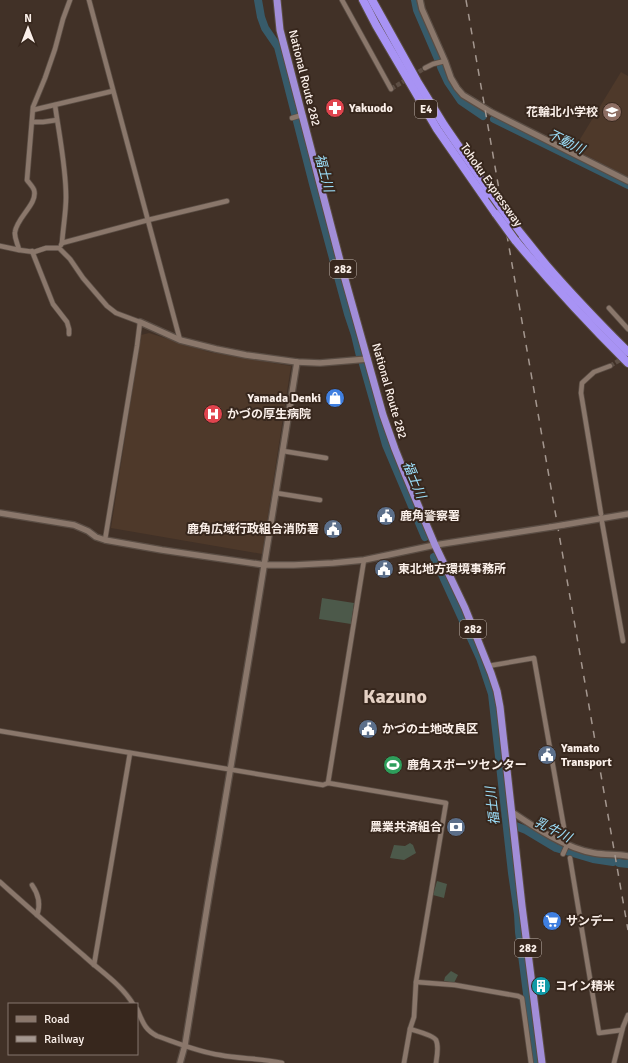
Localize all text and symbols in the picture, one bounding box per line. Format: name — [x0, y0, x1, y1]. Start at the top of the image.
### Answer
north arrow — [8, 8, 48, 48]
text: N — [24, 12, 32, 25]
street label: National Route 282 — [285, 28, 323, 128]
pharmacy icon: Yakuodo — [324, 97, 346, 119]
road number: E4 — [415, 100, 437, 118]
place label: Yakuodo — [348, 101, 393, 116]
school or university icon: 花輪北小学校 — [601, 101, 623, 123]
place label: 花輪北小学校 — [526, 105, 598, 120]
water label: 不動川 — [545, 126, 589, 159]
street label: Tohoku Expressway — [457, 140, 526, 230]
water label: 福士川 — [311, 152, 337, 196]
road number: 282 — [330, 260, 356, 278]
street label: National Route 282 — [368, 341, 410, 441]
shop icon: Yamada Denki — [324, 387, 346, 409]
place label: Yamada Denki — [247, 391, 321, 406]
hospital icon: かづの厚生病院 — [202, 403, 224, 425]
place label: かづの厚生病院 — [227, 407, 311, 422]
water label: 福士川 — [399, 459, 430, 503]
public building icon: 鹿角警察署 — [375, 505, 397, 527]
place label: 鹿角警察署 — [400, 509, 460, 524]
public building icon: 鹿角広域行政組合消防署 — [322, 518, 344, 540]
place label: 鹿角広域行政組合消防署 — [187, 522, 319, 537]
public building icon: 東北地方環境事務所 — [373, 558, 395, 580]
place label: 東北地方環境事務所 — [398, 562, 506, 577]
road number: 282 — [460, 620, 486, 638]
district label: Kazuno — [363, 684, 427, 709]
public building icon: かづの土地改良区 — [357, 718, 379, 740]
place label: かづの土地改良区 — [382, 722, 478, 737]
place label: Yamato Transport — [560, 741, 612, 770]
public building icon: Yamato Transport — [536, 744, 558, 766]
sports icon: 鹿角スポーツセンター — [382, 754, 404, 776]
place label: 鹿角スポーツセンター — [407, 758, 527, 773]
water label: 福士川 — [482, 784, 503, 826]
water label: 乳牛川 — [532, 814, 576, 847]
bank icon: 農業共済組合 — [445, 816, 467, 838]
place label: 農業共済組合 — [370, 820, 442, 835]
supermarket icon: サンデー — [541, 910, 563, 932]
place label: サンデー — [566, 914, 614, 929]
road number: 282 — [515, 939, 541, 957]
building icon: コイン精米 — [530, 975, 552, 997]
place label: コイン精米 — [555, 979, 615, 994]
legend — [8, 1003, 138, 1055]
text: Road — [44, 1012, 70, 1027]
text: Railway — [44, 1032, 84, 1047]

